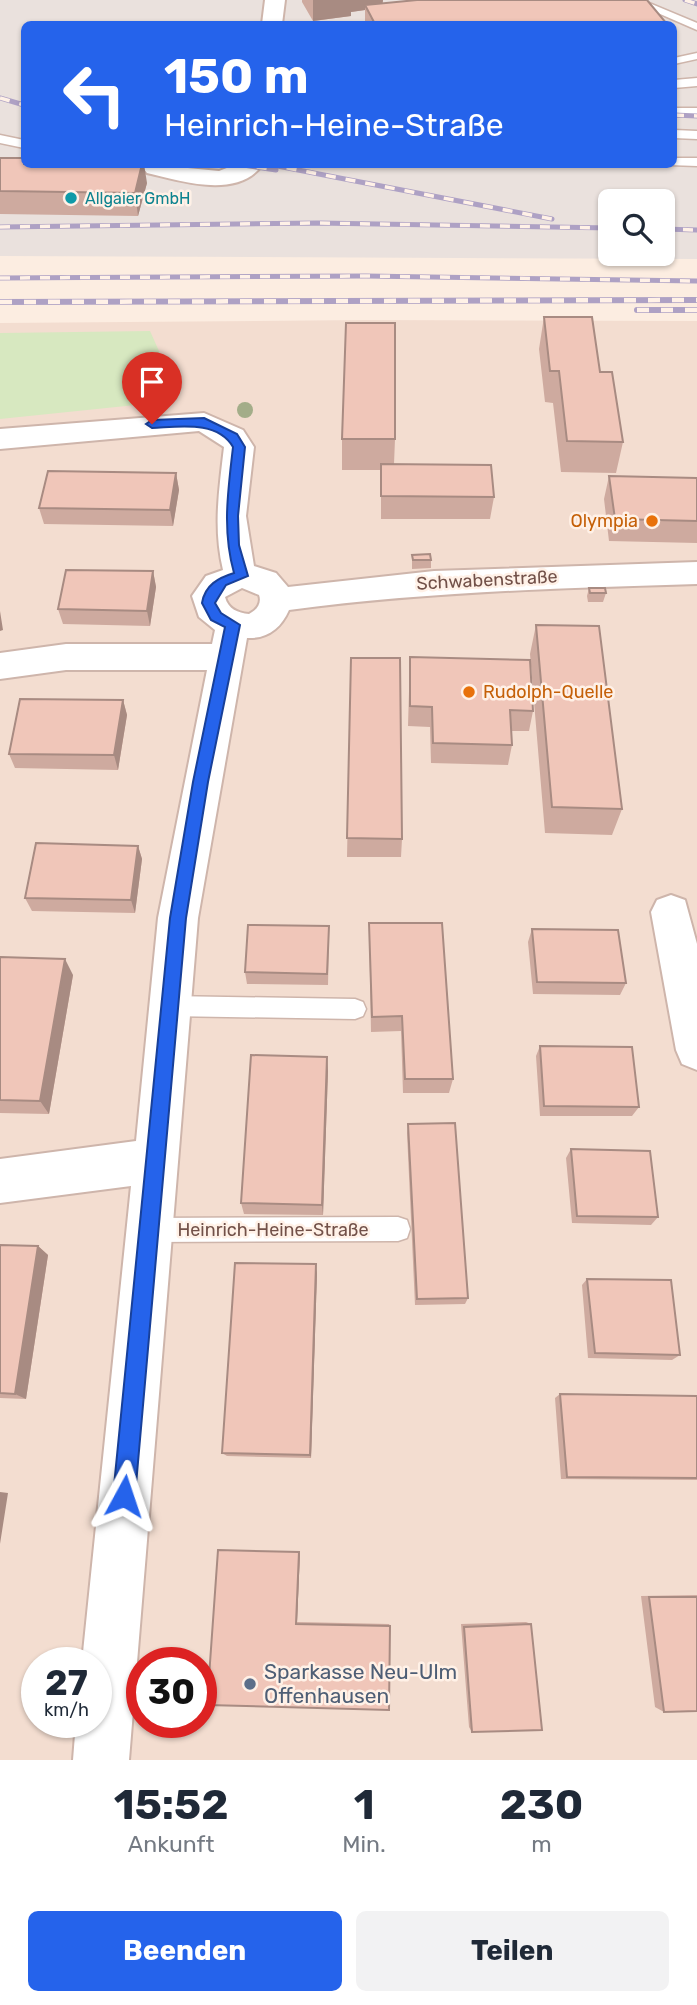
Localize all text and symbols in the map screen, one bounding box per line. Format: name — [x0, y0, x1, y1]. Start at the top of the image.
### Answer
text: 150 m — [164, 47, 309, 105]
icon: left — [49, 49, 140, 140]
text: Heinrich-Heine-Straße — [164, 106, 504, 144]
place label: Allgaier GmbH — [85, 189, 190, 208]
map controls — [598, 189, 675, 266]
button: search — [598, 189, 675, 266]
marker: Allgaier GmbH — [63, 190, 79, 206]
pin — [122, 352, 182, 424]
icon: arrive — [133, 363, 171, 401]
place label: Olympia — [570, 510, 638, 532]
marker: Olympia — [644, 513, 660, 529]
street label: Schwabenstraße — [416, 565, 558, 595]
place label: Rudolph-Quelle — [483, 681, 613, 703]
marker: Rudolph-Quelle — [461, 684, 477, 700]
street label: Heinrich-Heine-Straße — [177, 1219, 369, 1241]
position arrow — [87, 1459, 161, 1533]
speed limit sign: 30 — [126, 1647, 217, 1738]
place label: Sparkasse Neu-Ulm Offenhausen — [264, 1659, 457, 1708]
text: 27 — [45, 1662, 88, 1704]
marker: Sparkasse Neu-Ulm Offenhausen — [242, 1676, 258, 1692]
text: km/h — [44, 1699, 89, 1721]
text: 15:52 — [114, 1780, 229, 1830]
text: 1 — [354, 1780, 375, 1830]
text: 230 — [500, 1780, 583, 1830]
text: Ankunft — [128, 1830, 214, 1858]
text: Min. — [342, 1830, 386, 1858]
text: m — [531, 1830, 552, 1858]
button: Beenden — [28, 1911, 342, 1991]
button: Teilen — [356, 1911, 669, 1991]

